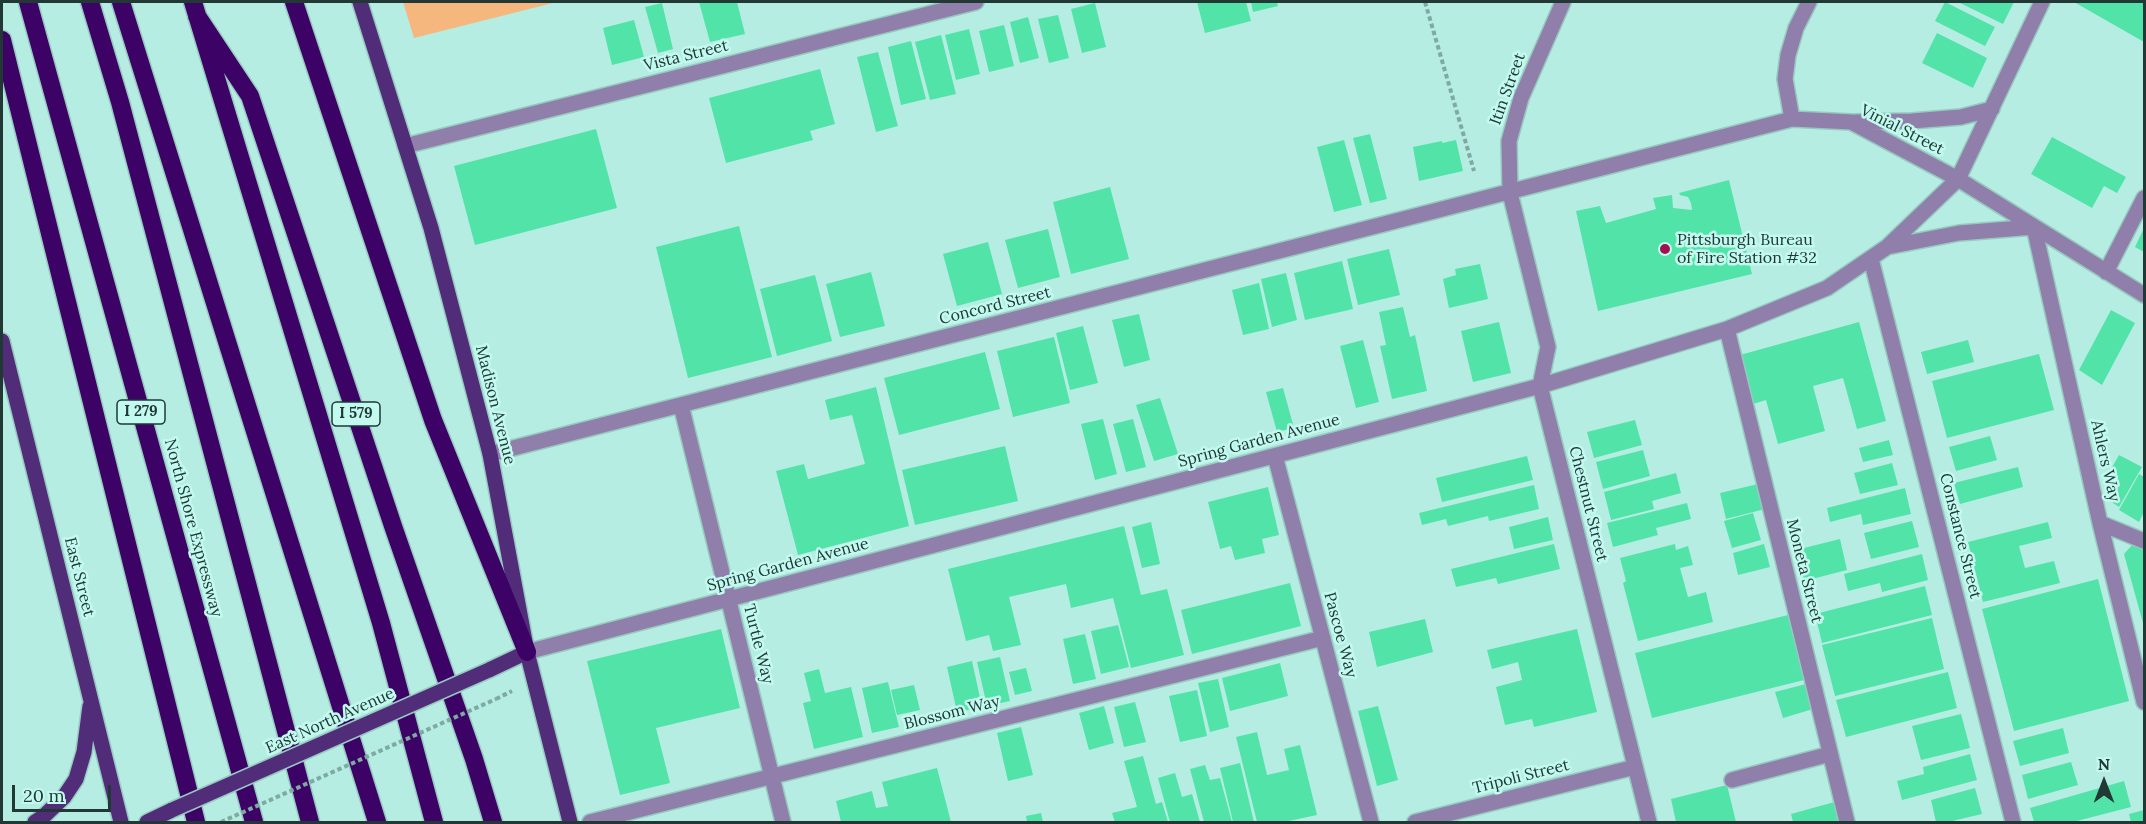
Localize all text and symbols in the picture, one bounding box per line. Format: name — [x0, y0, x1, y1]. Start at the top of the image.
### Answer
street label: Vista Street — [642, 36, 730, 76]
street label: Itin Street — [1486, 50, 1530, 128]
street label: Vinial Street — [1857, 101, 1947, 159]
place label: Pittsburgh Bureau of Fire Station #32 — [1677, 230, 1817, 268]
marker: Pittsburgh Bureau of Fire Station #32 — [1658, 242, 1672, 256]
street label: Concord Street — [937, 283, 1053, 329]
street label: Madison Avenue — [471, 343, 519, 467]
road number: I 279 — [117, 400, 165, 424]
road number: I 579 — [332, 402, 380, 426]
street label: Spring Garden Avenue — [1176, 410, 1342, 472]
street label: Ahlers Way — [2086, 418, 2124, 504]
street label: North Shore Expressway — [160, 437, 226, 619]
street label: Chestnut Street — [1564, 444, 1612, 564]
street label: Constance Street — [1935, 471, 1985, 601]
street label: Moneta Street — [1782, 517, 1826, 625]
street label: Spring Garden Avenue — [705, 534, 871, 596]
street label: East Street — [60, 535, 98, 619]
street label: Pascoe Way — [1319, 590, 1361, 680]
street label: Turtle Way — [739, 602, 777, 686]
street label: East North Avenue — [263, 684, 397, 758]
street label: Blossom Way — [902, 692, 1002, 734]
north arrow — [2074, 752, 2134, 812]
text: N — [2098, 754, 2110, 774]
street label: Tripoli Street — [1471, 756, 1571, 798]
scale bar — [15, 773, 114, 811]
text: 20 m — [23, 784, 65, 807]

